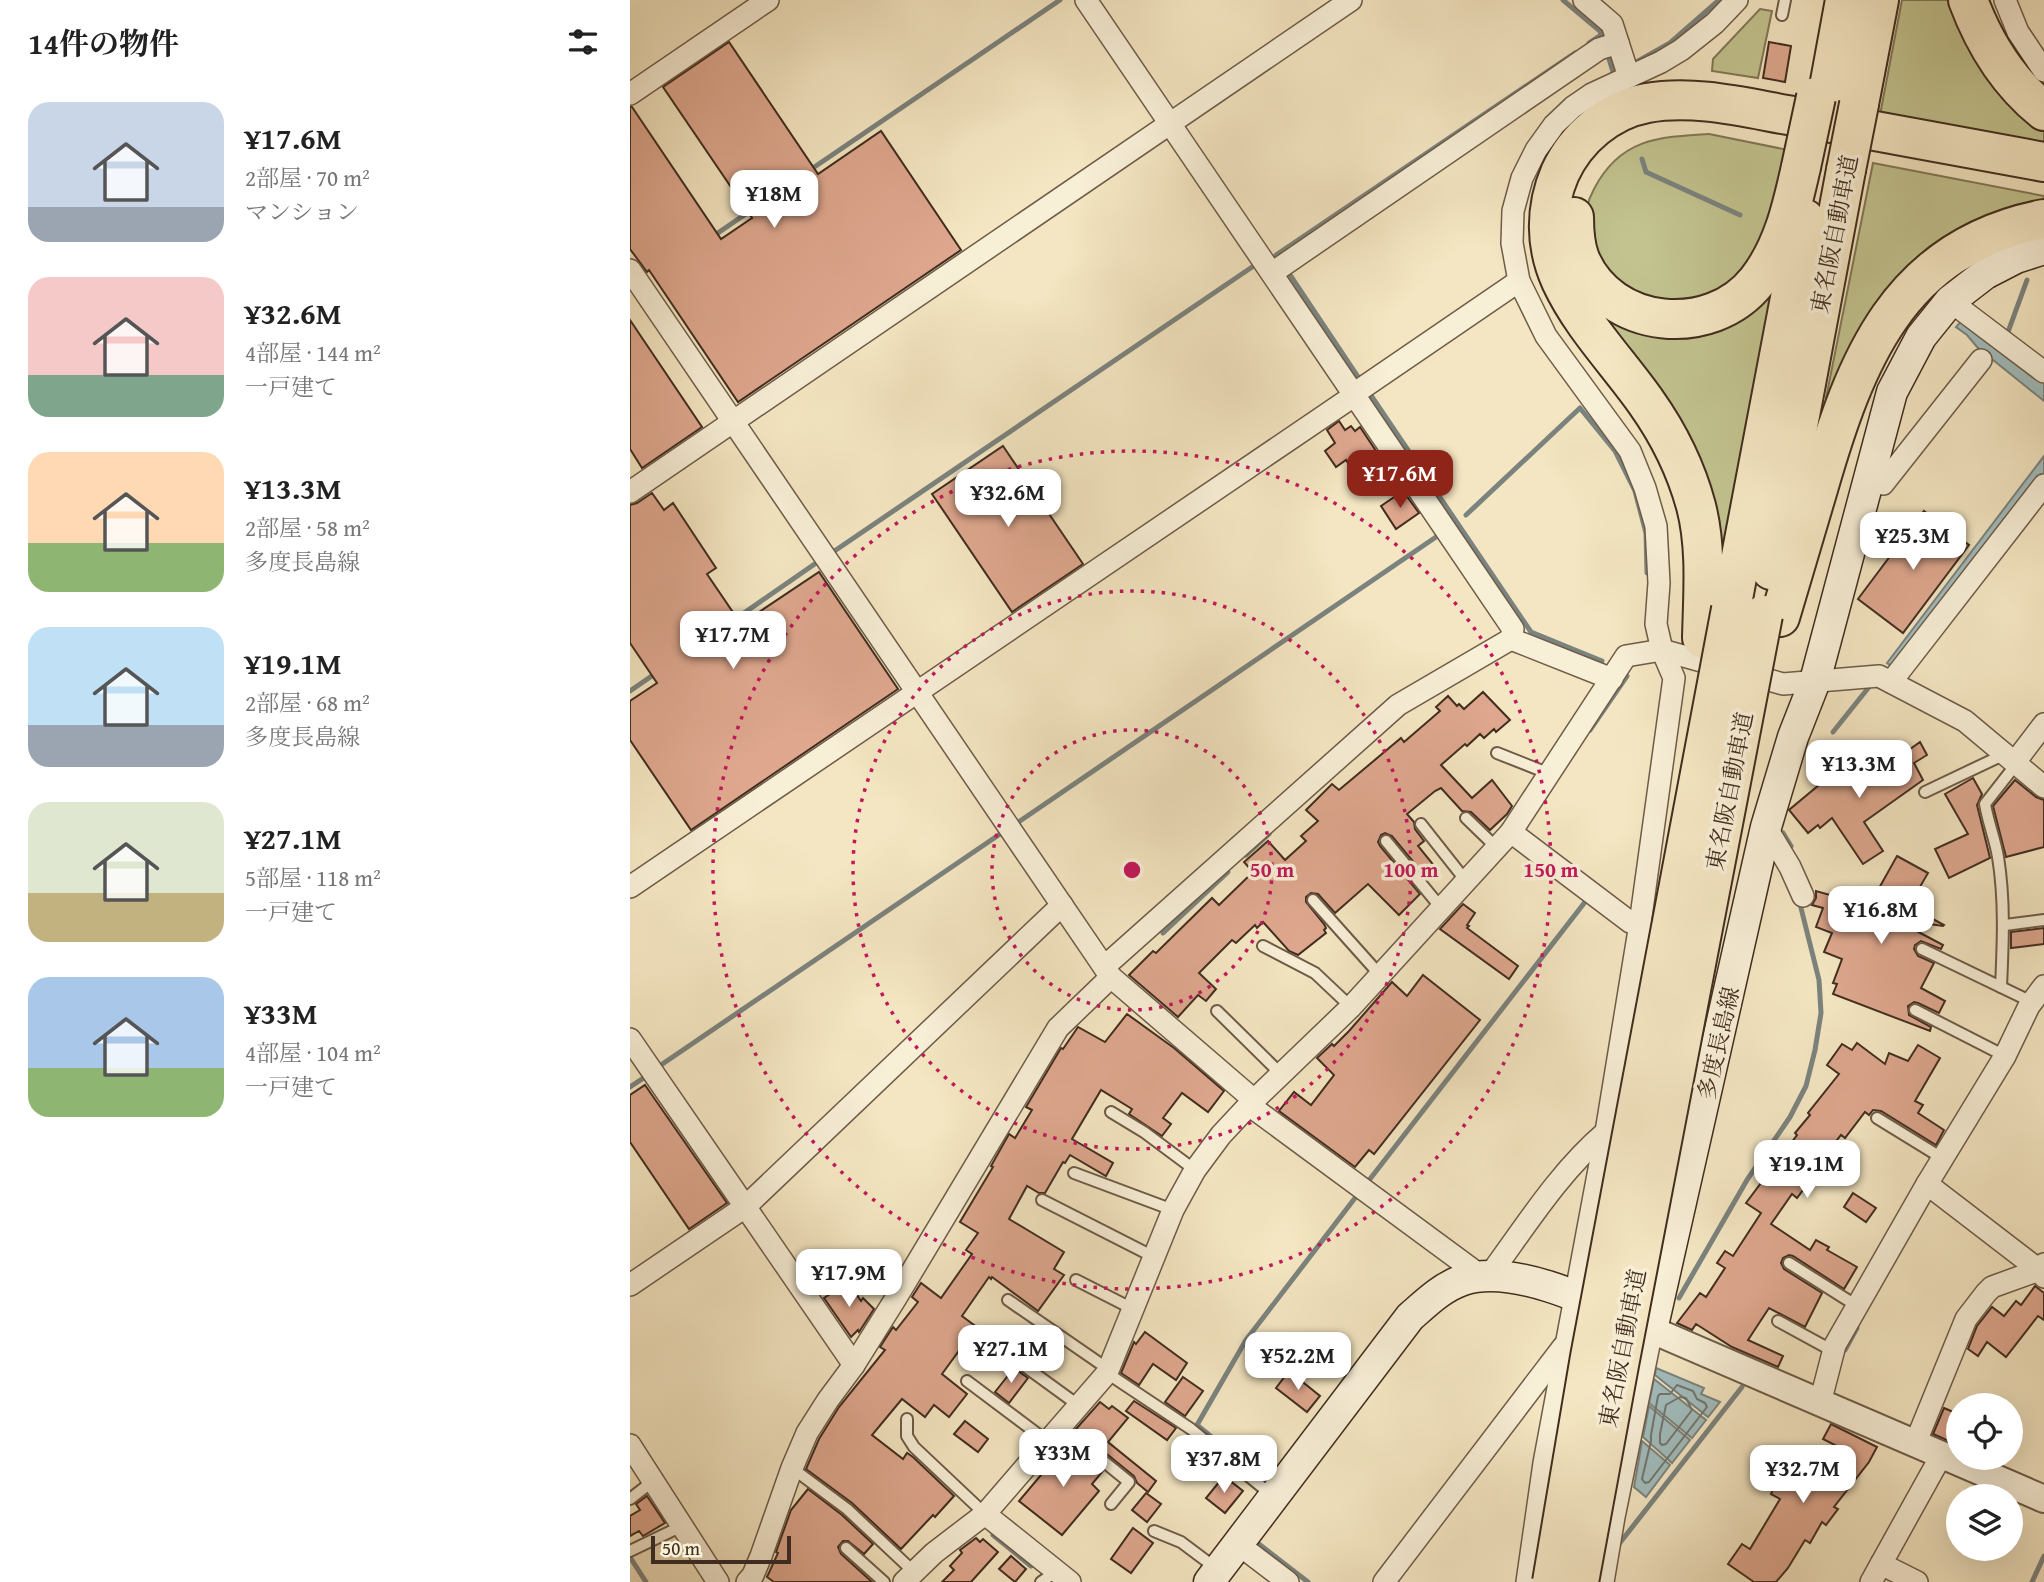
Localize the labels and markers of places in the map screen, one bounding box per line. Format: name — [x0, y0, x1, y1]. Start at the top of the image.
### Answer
pin: ¥18M — [733, 170, 815, 230]
pin: ¥17.6M — [1343, 450, 1457, 510]
pin: ¥32.6M — [951, 470, 1065, 529]
pin: ¥25.3M — [1856, 512, 1970, 572]
pin: ¥17.7M — [676, 612, 790, 671]
pin: ¥13.3M — [1802, 740, 1916, 800]
centre of rings — [1120, 858, 1144, 882]
pin: ¥16.8M — [1824, 886, 1938, 946]
pin: ¥19.1M — [1750, 1140, 1864, 1200]
pin: ¥17.9M — [792, 1250, 906, 1309]
pin: ¥27.1M — [954, 1326, 1068, 1385]
pin: ¥52.2M — [1241, 1332, 1355, 1392]
pin: ¥33M — [1022, 1430, 1104, 1489]
pin: ¥37.8M — [1167, 1436, 1281, 1495]
pin: ¥32.7M — [1746, 1446, 1860, 1505]

